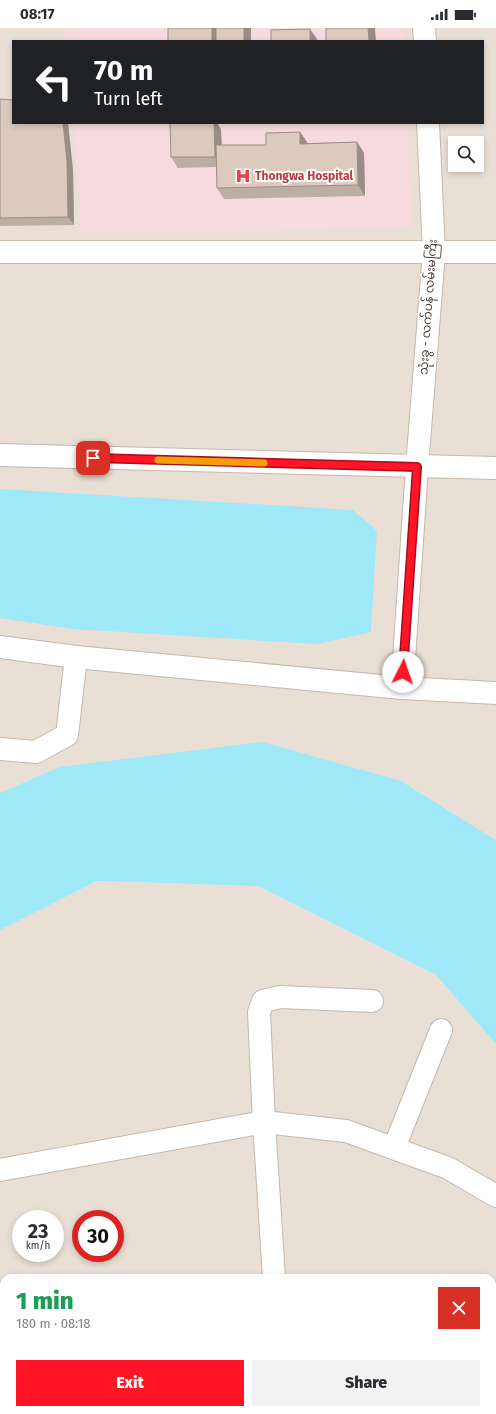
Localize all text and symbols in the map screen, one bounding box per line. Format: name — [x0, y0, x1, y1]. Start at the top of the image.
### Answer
text: 08:17 — [20, 5, 55, 23]
text: 70 m — [94, 54, 153, 87]
icon: left — [28, 56, 80, 108]
text: Turn left — [94, 88, 163, 110]
map controls — [448, 136, 484, 172]
button: search — [448, 136, 484, 172]
hospital icon: Thongwa Hospital — [234, 167, 252, 185]
place label: Thongwa Hospital — [255, 169, 353, 183]
street label: သုံးခွ - လက်ပန် လမ်းမကြီး — [414, 238, 443, 376]
pin — [76, 441, 110, 475]
icon: arrive — [82, 447, 104, 469]
position arrow — [382, 651, 424, 693]
speed limit sign: 30 — [72, 1210, 124, 1262]
text: 23 — [28, 1219, 48, 1243]
text: km/h — [26, 1240, 50, 1252]
text: 1 min — [16, 1287, 74, 1315]
button: close — [438, 1287, 480, 1329]
text: 180 m · 08:18 — [16, 1316, 90, 1331]
button: Exit — [16, 1360, 244, 1406]
button: Share — [252, 1360, 480, 1406]

